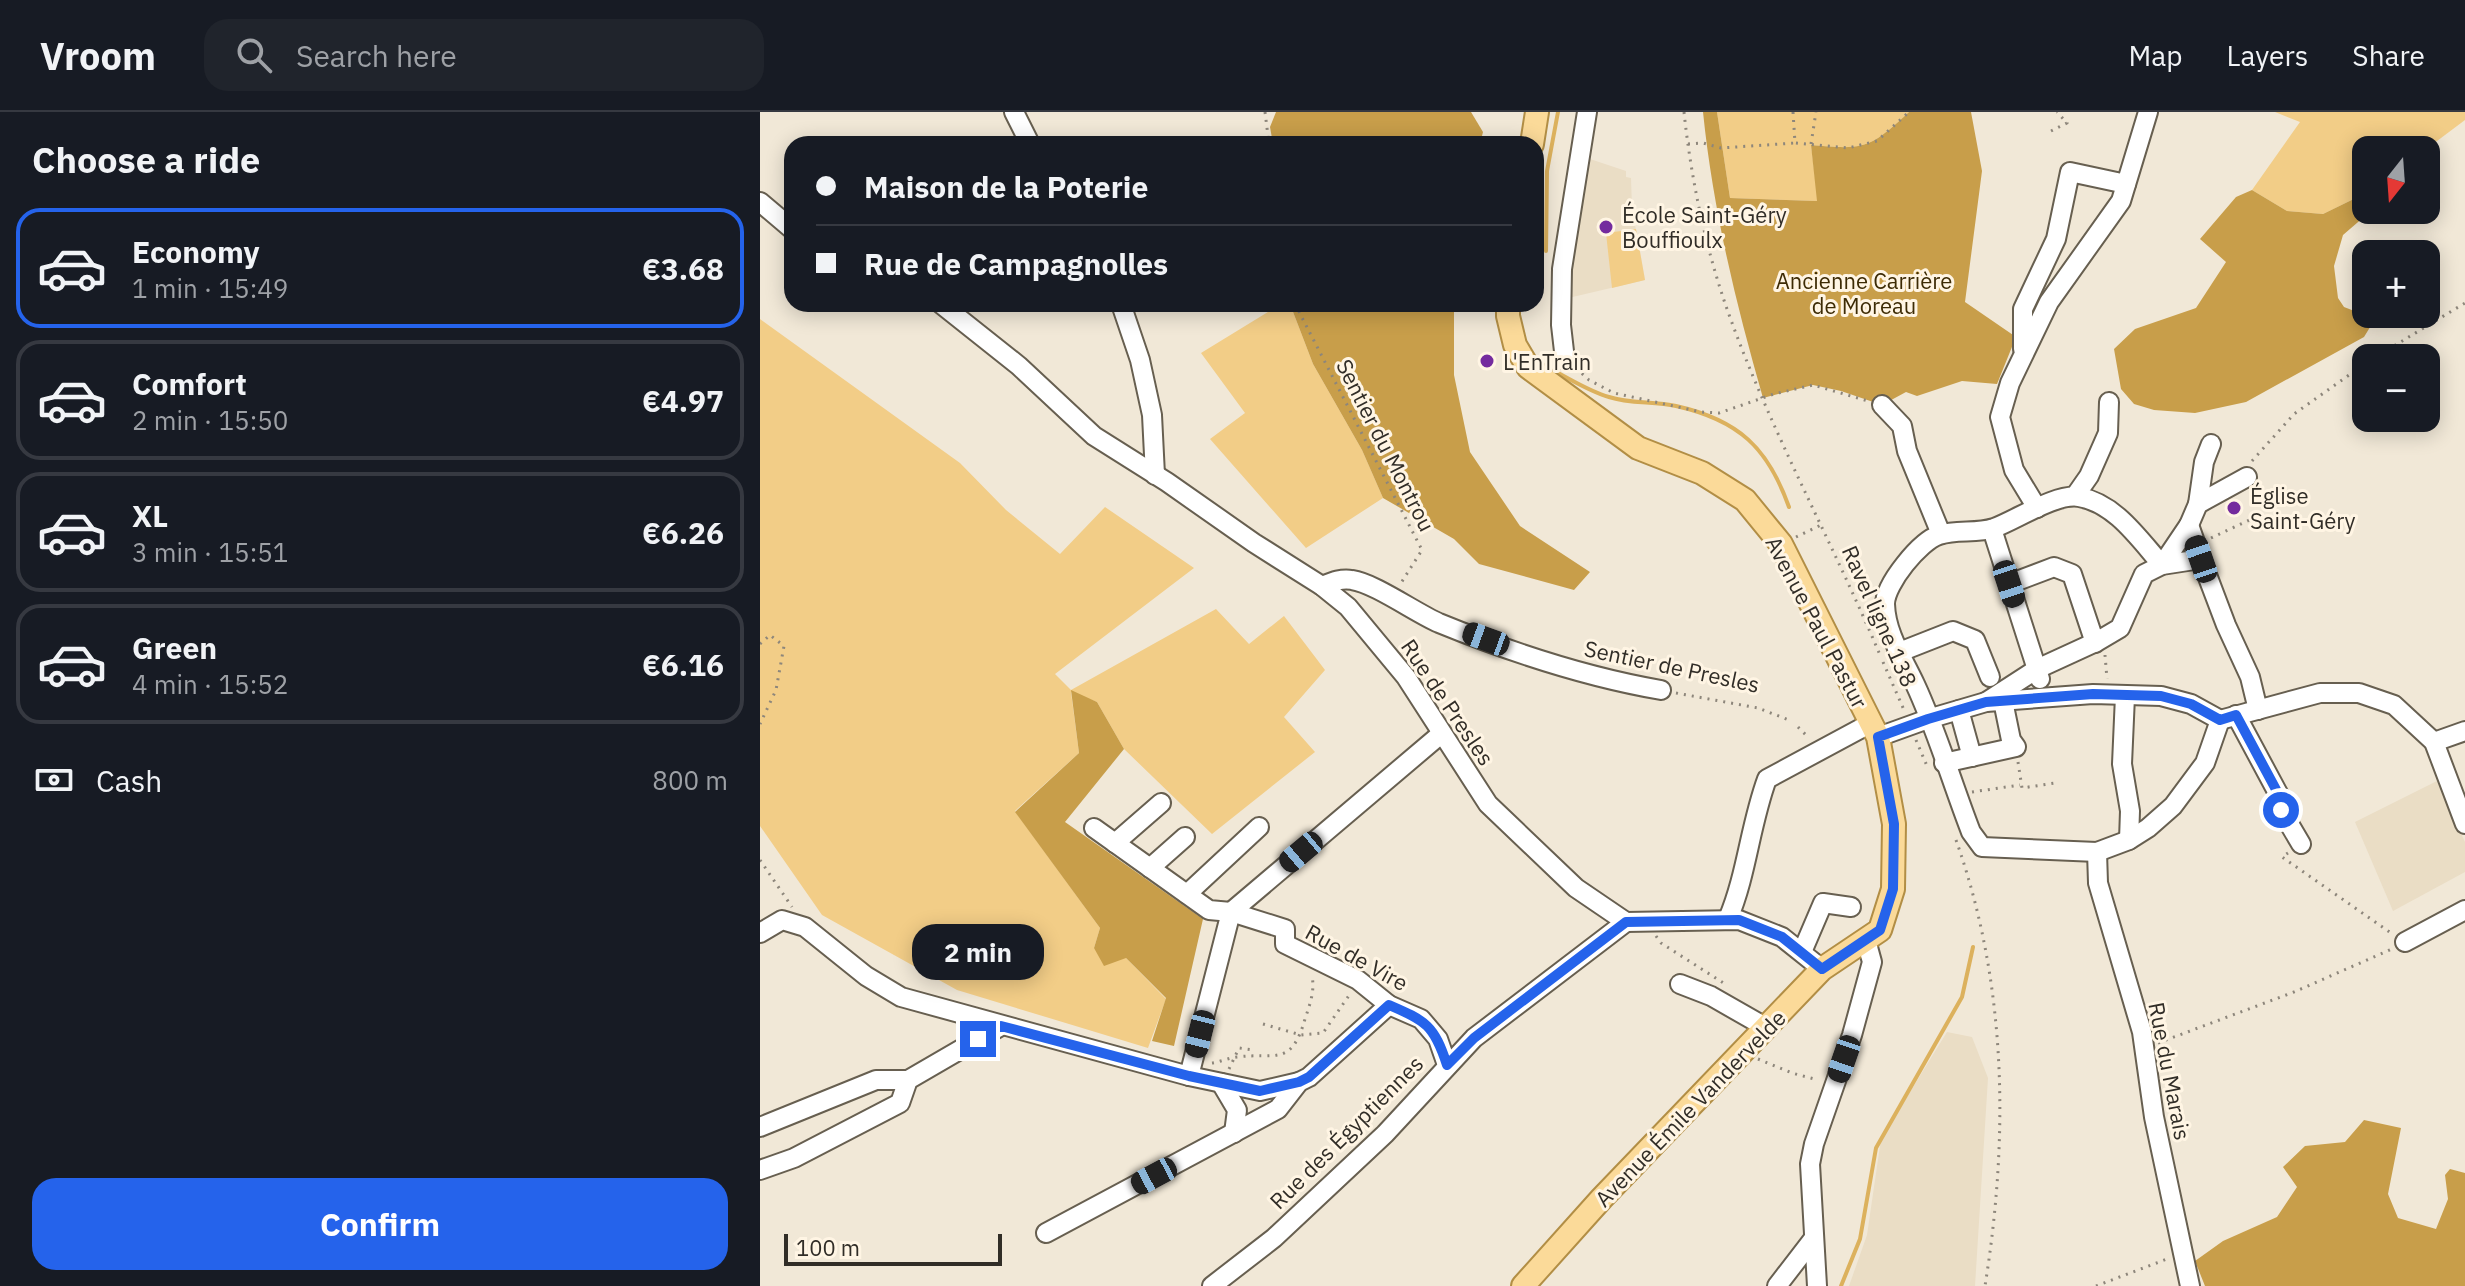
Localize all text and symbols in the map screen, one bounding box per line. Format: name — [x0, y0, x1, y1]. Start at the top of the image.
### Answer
search box — [204, 19, 764, 91]
text: Vroom — [40, 31, 156, 80]
icon: search — [232, 33, 276, 77]
text: Search here — [296, 36, 457, 75]
text: Map — [2128, 37, 2182, 74]
text: Layers — [2226, 37, 2308, 74]
text: Share — [2352, 37, 2425, 74]
text: Choose a ride — [32, 136, 260, 183]
north arrow — [2352, 136, 2440, 224]
map controls — [2352, 136, 2440, 432]
text: Maison de la Poterie — [864, 167, 1148, 206]
place label: École Saint-Géry Bouffioulx — [1622, 200, 1787, 254]
marker: École Saint-Géry Bouffioulx — [1597, 218, 1615, 236]
icon: car — [36, 232, 108, 304]
text: Economy — [132, 232, 260, 271]
button: + — [2352, 240, 2440, 328]
text: Rue de Campagnolles — [864, 244, 1168, 283]
text: €3.68 — [642, 249, 724, 288]
park label: Ancienne Carrière de Moreau — [1776, 266, 1952, 320]
text: 1 min · 15:49 — [132, 271, 288, 305]
button: − — [2352, 344, 2440, 432]
place label: L'EnTrain — [1503, 347, 1591, 376]
marker: L'EnTrain — [1478, 352, 1496, 370]
street label: Sentier du Montrou — [1330, 354, 1442, 536]
icon: car — [36, 364, 108, 436]
text: Comfort — [132, 364, 247, 403]
text: €4.97 — [642, 381, 724, 420]
text: 2 min · 15:50 — [132, 403, 288, 437]
place label: Église Saint-Géry — [2250, 481, 2356, 535]
icon: car — [36, 496, 108, 568]
text: XL — [132, 496, 168, 535]
marker: Église Saint-Géry — [2225, 499, 2243, 517]
text: €6.26 — [642, 513, 724, 552]
street label: Avenue Paul Pastur — [1759, 531, 1875, 713]
car — [2182, 532, 2220, 586]
text: 3 min · 15:51 — [132, 535, 288, 569]
street label: Ravel ligne 138 — [1836, 541, 1924, 691]
car — [1990, 557, 2028, 611]
car — [1459, 620, 1513, 658]
icon: car — [36, 628, 108, 700]
text: Green — [132, 628, 217, 667]
street label: Rue de Presles — [1395, 633, 1501, 771]
street label: Sentier de Presles — [1582, 633, 1762, 699]
text: €6.16 — [642, 645, 724, 684]
text: 4 min · 15:52 — [132, 667, 288, 701]
icon: cash — [32, 758, 76, 802]
text: Cash — [96, 761, 162, 800]
text: 800 m — [652, 763, 728, 797]
route start — [2263, 792, 2299, 828]
car — [1275, 827, 1327, 877]
street label: Rue de Vire — [1301, 917, 1413, 997]
callout: 2 min — [912, 923, 1044, 979]
text: 2 min — [944, 935, 1012, 969]
street label: Rue du Marais — [2142, 1000, 2198, 1142]
street label: Avenue Émile Vandervelde — [1588, 1003, 1792, 1213]
car — [1183, 1008, 1217, 1060]
route end — [960, 1021, 996, 1057]
car — [1825, 1032, 1863, 1086]
street label: Rue des Égyptiennes — [1263, 1049, 1429, 1215]
car — [1127, 1154, 1181, 1198]
button: Confirm — [32, 1178, 728, 1270]
scale bar — [784, 1230, 1002, 1266]
text: 100 m — [796, 1233, 860, 1262]

